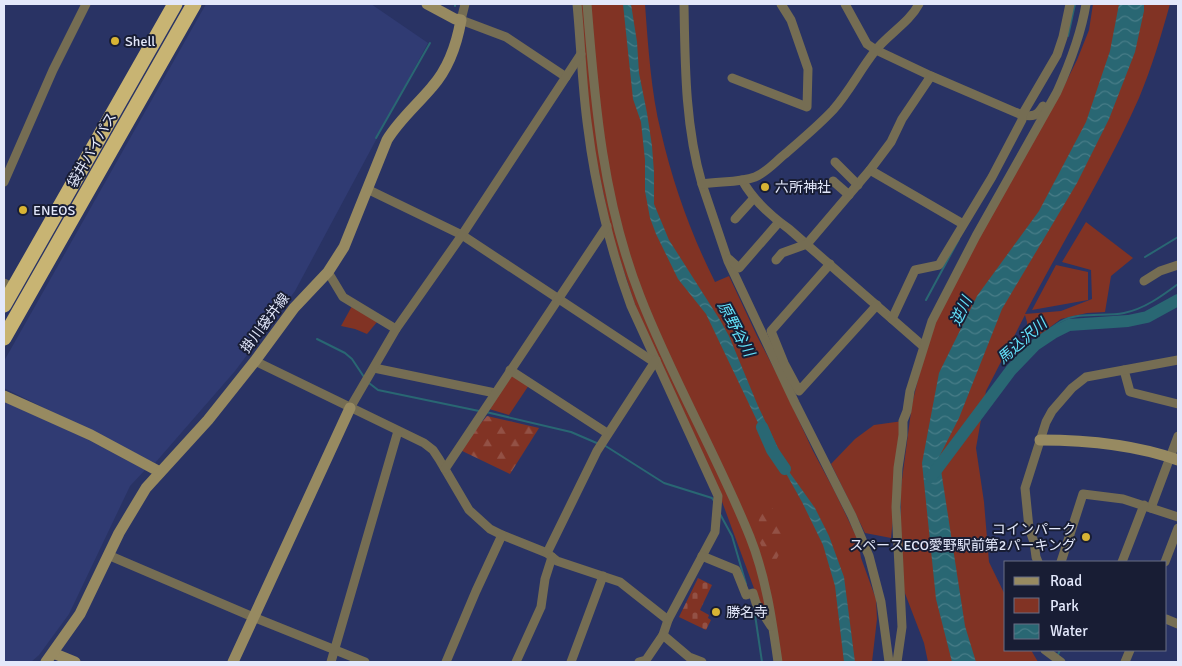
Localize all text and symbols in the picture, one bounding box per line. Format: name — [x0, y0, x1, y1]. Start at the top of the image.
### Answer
place label: Shell — [125, 33, 155, 50]
marker: Shell — [109, 35, 121, 47]
street label: 袋井バイパス — [64, 109, 120, 191]
place label: 六所神社 — [775, 179, 831, 196]
marker: 六所神社 — [759, 181, 771, 193]
place label: ENEOS — [33, 202, 75, 219]
marker: ENEOS — [17, 204, 29, 216]
street label: 掛川袋井線 — [237, 290, 293, 356]
water label: 逆川 — [946, 292, 977, 328]
water label: 原野谷川 — [714, 298, 759, 361]
water label: 馬込沢川 — [993, 313, 1052, 367]
place label: コインパーク スペースECO愛野駅前第2パーキング — [849, 521, 1076, 554]
marker: コインパーク スペースECO愛野駅前第2パーキング — [1080, 531, 1092, 543]
legend — [1004, 561, 1167, 651]
text: Road — [1050, 572, 1082, 590]
text: Park — [1050, 597, 1079, 615]
place label: 勝名寺 — [726, 604, 768, 621]
marker: 勝名寺 — [710, 606, 722, 618]
text: Water — [1050, 622, 1088, 640]

